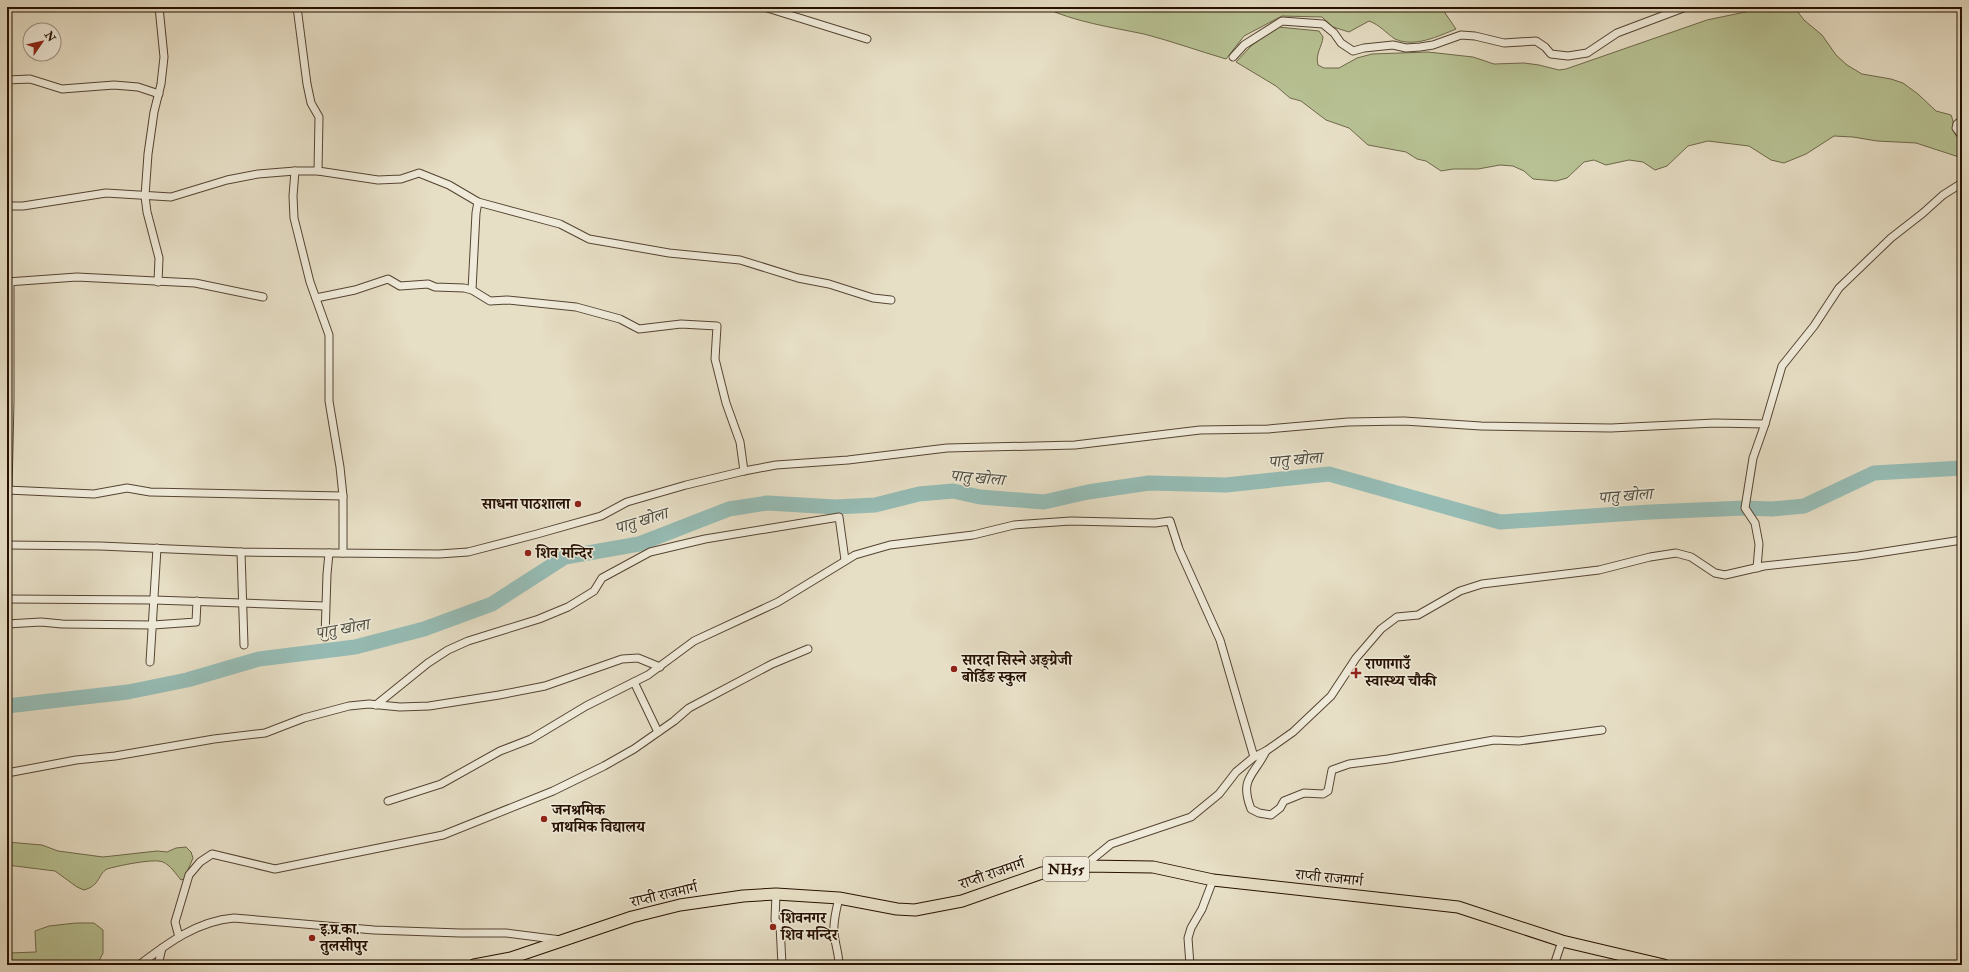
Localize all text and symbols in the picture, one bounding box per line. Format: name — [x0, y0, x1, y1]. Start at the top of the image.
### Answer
north arrow — [22, 22, 62, 62]
text: N — [41, 28, 59, 45]
water label: पातु खोला — [1267, 447, 1326, 472]
water label: पातु खोला — [949, 466, 1008, 491]
water label: पातु खोला — [1597, 484, 1656, 508]
place label: साधना पाठशाला — [481, 495, 571, 514]
marker: साधना पाठशाला — [573, 499, 583, 509]
water label: पातु खोला — [612, 503, 673, 539]
place label: शिव मन्दिर — [535, 544, 594, 563]
marker: शिव मन्दिर — [523, 548, 533, 558]
water label: पातु खोला — [314, 614, 374, 644]
place label: सारदा सिस्ने अङ्ग्रेजी बोर्डिङ स्कुल — [961, 650, 1073, 687]
place label: राणागाउँ स्वास्थ्य चौकी — [1364, 654, 1437, 691]
marker: सारदा सिस्ने अङ्ग्रेजी बोर्डिङ स्कुल — [949, 664, 959, 674]
marker: राणागाउँ स्वास्थ्य चौकी — [1350, 667, 1362, 679]
place label: जनश्रमिक प्राथमिक विद्यालय — [551, 801, 646, 837]
marker: जनश्रमिक प्राथमिक विद्यालय — [539, 814, 549, 824]
street label: राप्ती राजमार्ग — [956, 854, 1028, 894]
road number: NH55 — [1043, 857, 1089, 881]
street label: राप्ती राजमार्ग — [1293, 865, 1365, 891]
street label: राप्ती राजमार्ग — [628, 878, 700, 912]
place label: शिवनगर शिव मन्दिर — [780, 909, 839, 945]
place label: इ.प्र.का. तुलसीपुर — [319, 920, 370, 956]
marker: शिवनगर शिव मन्दिर — [768, 922, 778, 932]
marker: इ.प्र.का. तुलसीपुर — [307, 933, 317, 943]

